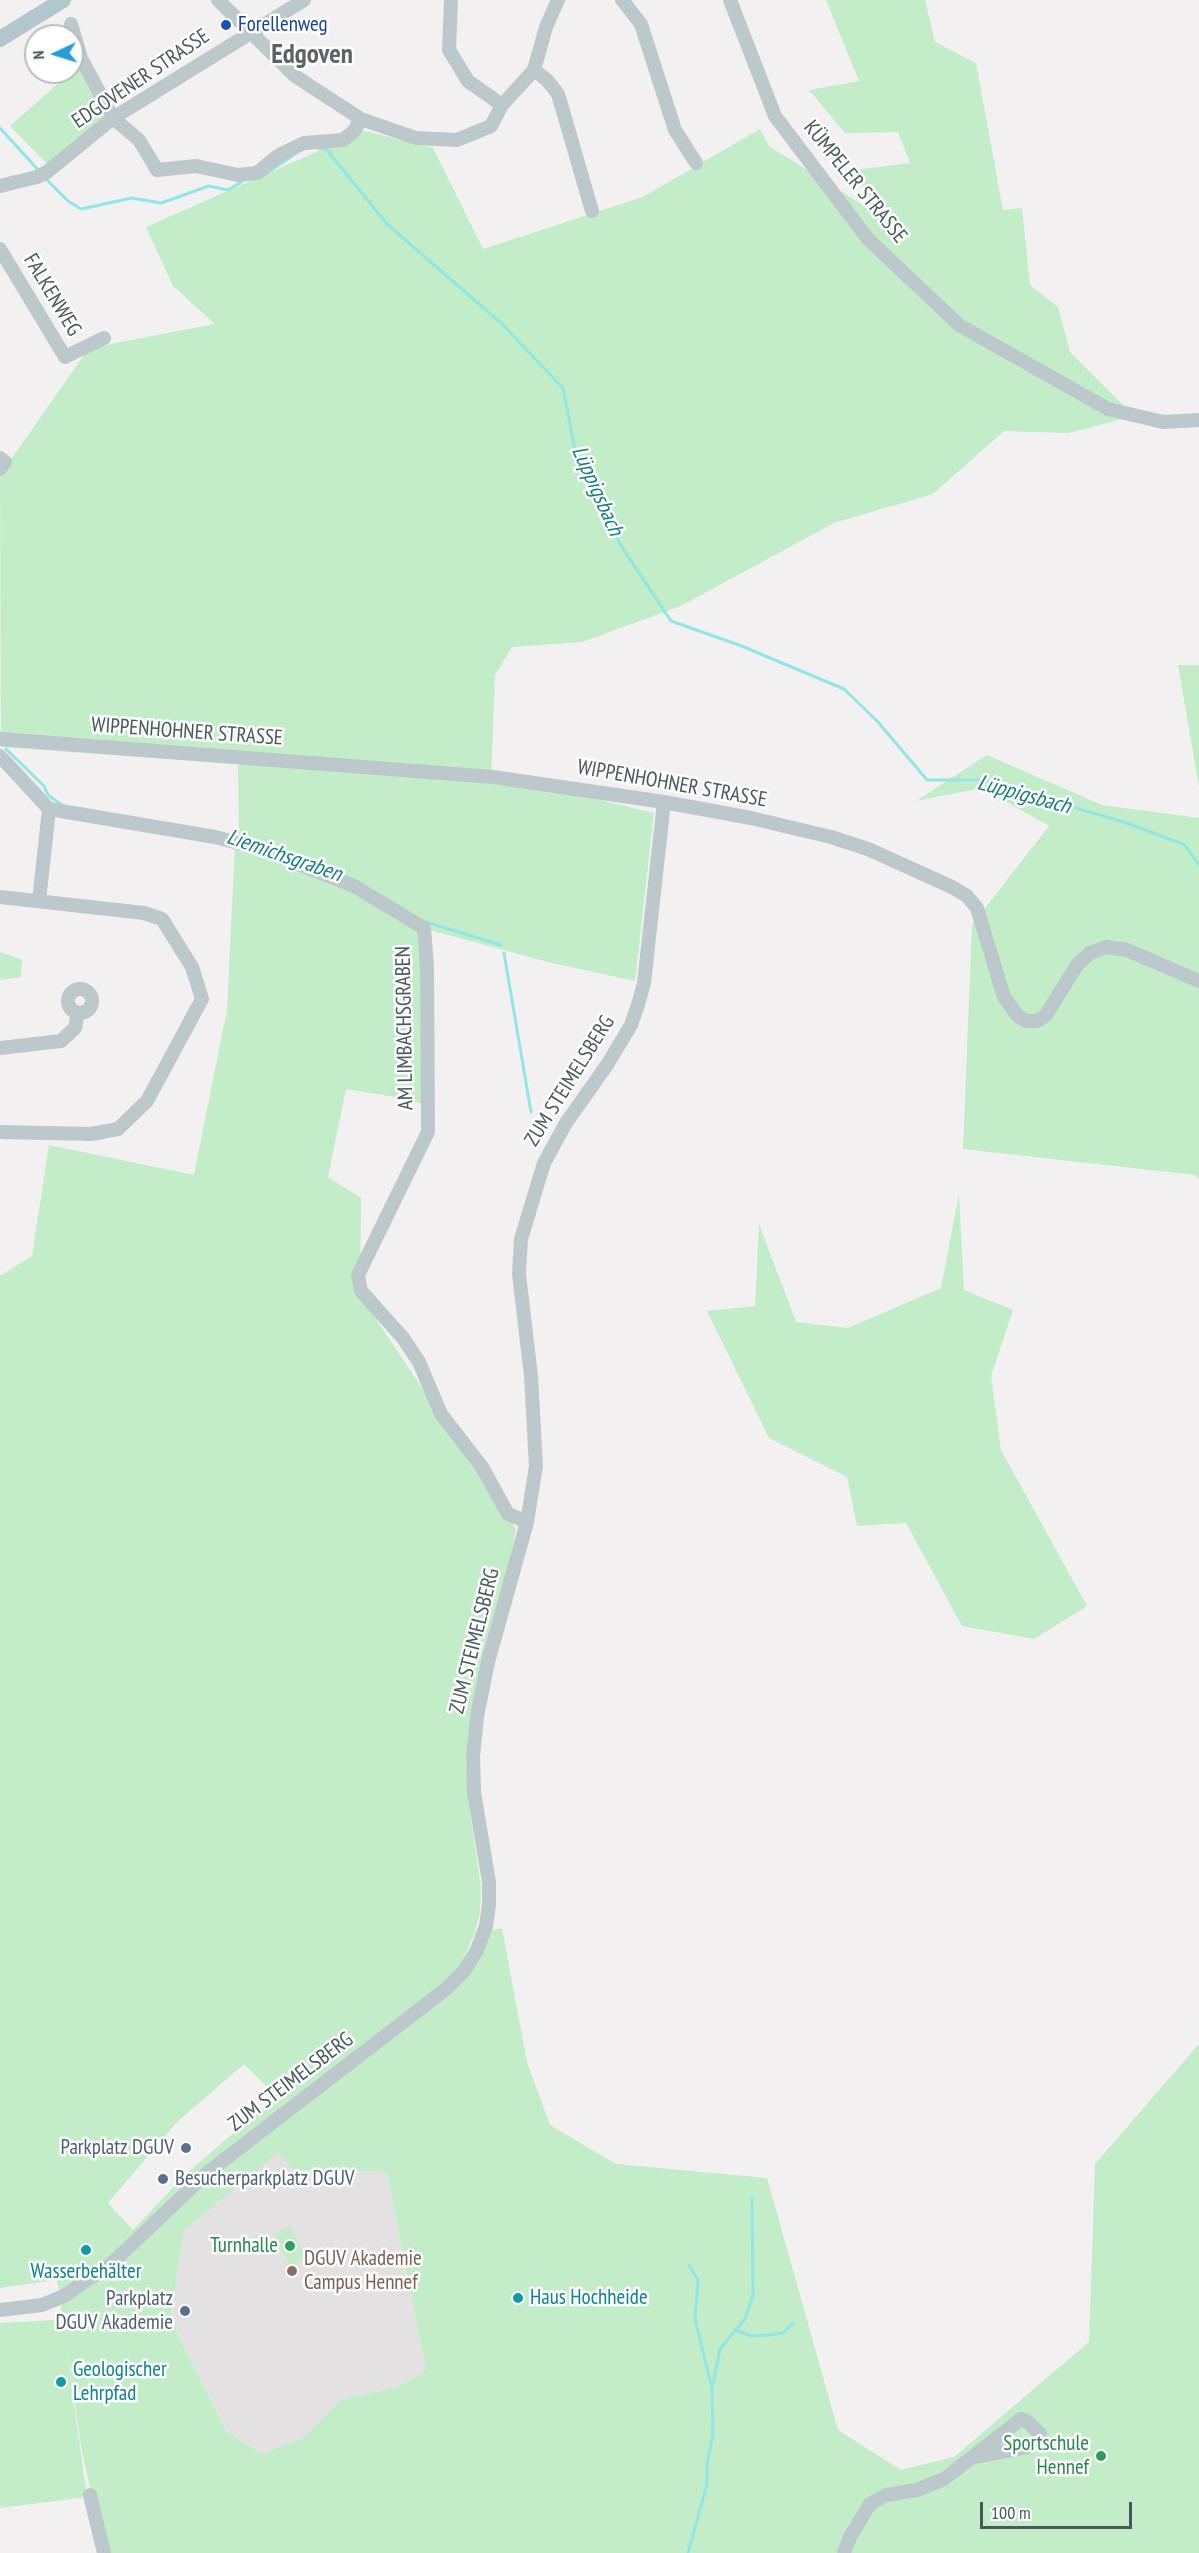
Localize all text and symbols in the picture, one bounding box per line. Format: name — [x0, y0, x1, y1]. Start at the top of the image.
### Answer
place label: Forellenweg — [238, 12, 328, 38]
marker: Forellenweg — [219, 18, 233, 32]
north arrow — [24, 24, 84, 84]
street label: EDGOVENER STRASSE — [68, 24, 214, 134]
district label: Edgoven — [271, 39, 353, 71]
text: N — [28, 50, 48, 60]
street label: KÜMPELER STRASSE — [798, 116, 912, 248]
street label: FALKENWEG — [18, 249, 86, 341]
water label: Lüppigsbach — [566, 442, 628, 540]
street label: WIPPENHOHNER STRASSE — [90, 713, 284, 751]
street label: WIPPENHOHNER STRASSE — [575, 755, 769, 813]
water label: Lüppigsbach — [975, 770, 1073, 820]
water label: Liemichsgraben — [223, 824, 345, 888]
street label: AM LIMBACHSGRABEN — [391, 946, 419, 1110]
street label: ZUM STEIMELSBERG — [520, 1011, 620, 1151]
street label: ZUM STEIMELSBERG — [445, 1566, 505, 1716]
street label: ZUM STEIMELSBERG — [224, 2027, 358, 2137]
place label: Parkplatz DGUV — [61, 2135, 174, 2161]
marker: Parkplatz DGUV — [179, 2141, 193, 2155]
place label: Besucherparkplatz DGUV — [175, 2166, 355, 2192]
marker: Besucherparkplatz DGUV — [156, 2172, 170, 2186]
place label: Turnhalle — [210, 2233, 278, 2259]
marker: Turnhalle — [283, 2239, 297, 2253]
marker: Wasserbehälter — [79, 2243, 93, 2257]
place label: DGUV Akademie Campus Hennef — [304, 2246, 422, 2296]
place label: Wasserbehälter — [31, 2259, 141, 2285]
marker: DGUV Akademie Campus Hennef — [285, 2264, 299, 2278]
place label: Haus Hochheide — [530, 2285, 648, 2311]
place label: Parkplatz DGUV Akademie — [55, 2286, 173, 2336]
marker: Haus Hochheide — [511, 2291, 525, 2305]
marker: Parkplatz DGUV Akademie — [178, 2304, 192, 2318]
place label: Geologischer Lehrpfad — [73, 2357, 167, 2407]
marker: Geologischer Lehrpfad — [54, 2375, 68, 2389]
place label: Sportschule Hennef — [1003, 2431, 1089, 2481]
marker: Sportschule Hennef — [1094, 2449, 1108, 2463]
scale bar — [983, 2490, 1134, 2528]
text: 100 m — [991, 2501, 1031, 2524]

